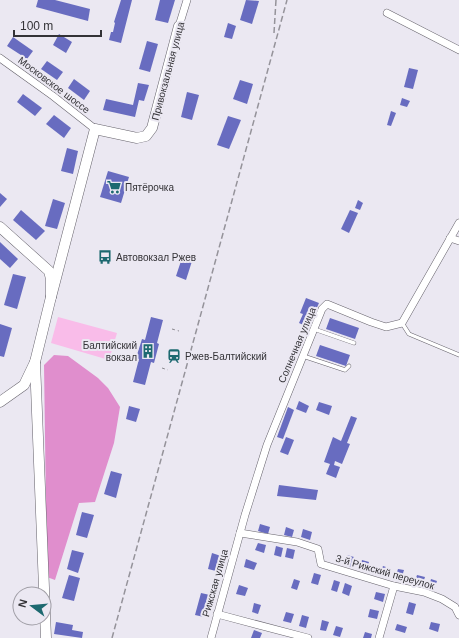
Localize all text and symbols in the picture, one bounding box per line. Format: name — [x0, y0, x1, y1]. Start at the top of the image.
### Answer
scale bar — [14, 12, 101, 38]
text: 100 m — [20, 19, 53, 33]
street label: Привокзальная улица — [150, 20, 187, 121]
street label: Московское шоссе — [16, 54, 92, 116]
supermarket icon: Пятёрочка — [106, 179, 122, 195]
place label: Пятёрочка — [125, 182, 174, 193]
bus stop icon: Автовокзал Ржев — [97, 249, 113, 265]
place label: Автовокзал Ржев — [116, 252, 196, 263]
street label: Солнечная улица — [276, 305, 318, 384]
place label: Балтийский вокзал — [83, 340, 137, 363]
building icon: Балтийский вокзал — [140, 343, 156, 359]
station icon: Ржев-Балтийский — [166, 348, 182, 364]
place label: Ржев-Балтийский — [185, 351, 267, 362]
street label: Рижская улица — [200, 548, 230, 618]
street label: 3-й Рижский переулок — [334, 553, 436, 592]
north arrow — [12, 586, 52, 626]
text: N — [16, 598, 29, 609]

